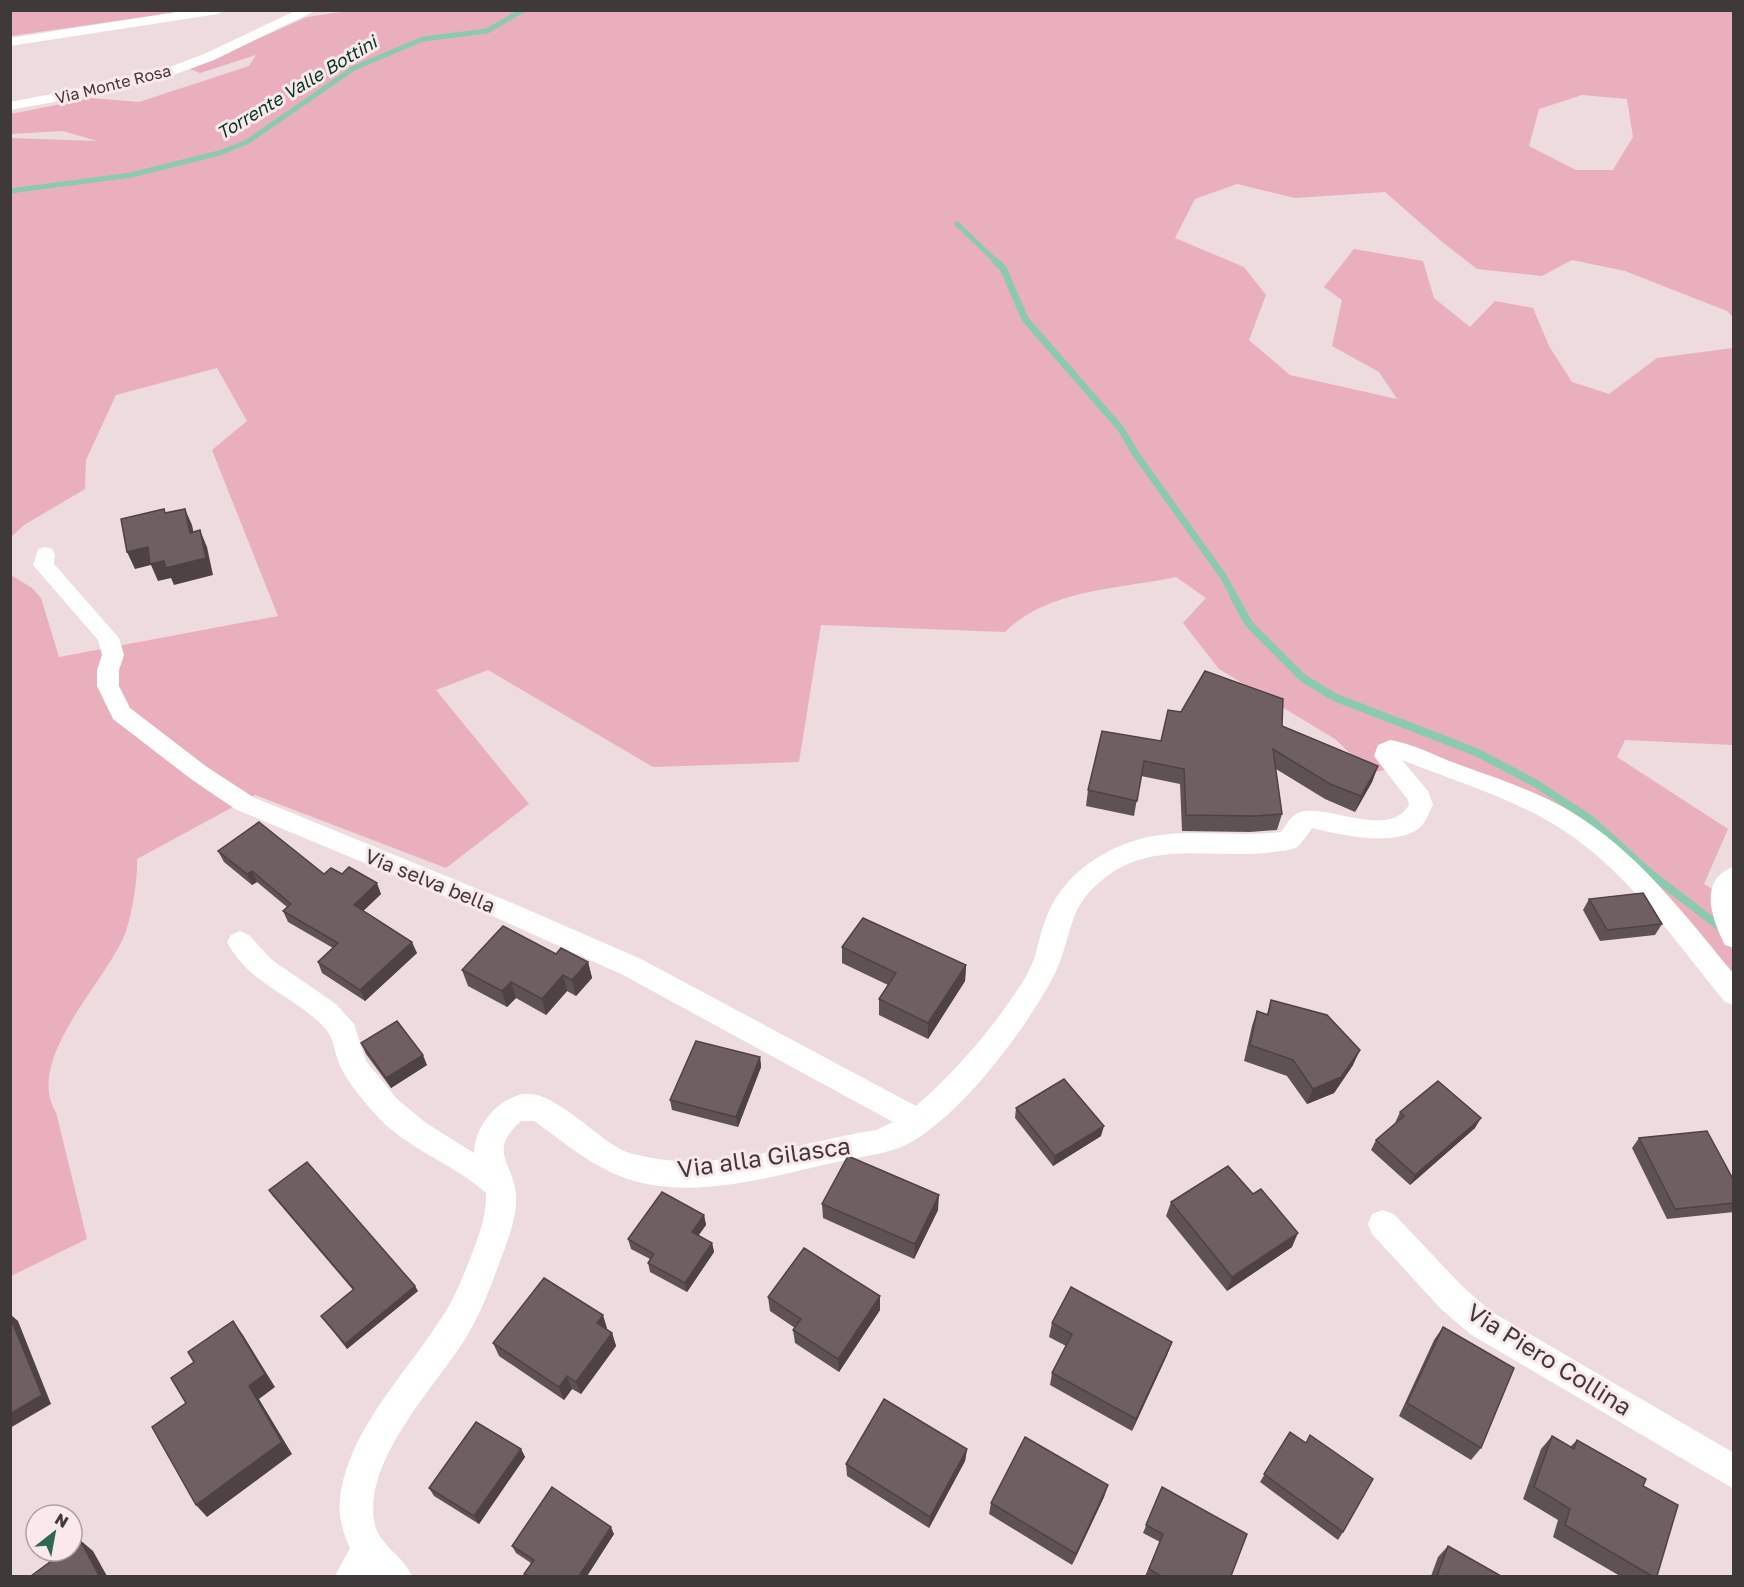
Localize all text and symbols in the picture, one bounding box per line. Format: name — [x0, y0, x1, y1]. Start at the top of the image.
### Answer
water label: Torrente Valle Bottini — [212, 29, 382, 144]
street label: Via Monte Rosa — [53, 60, 173, 108]
street label: Via selva bella — [362, 843, 499, 917]
street label: Via alla Gilasca — [675, 1130, 852, 1183]
street label: Via Piero Collina — [1462, 1296, 1637, 1421]
north arrow — [24, 1503, 84, 1563]
text: N — [51, 1508, 72, 1532]

